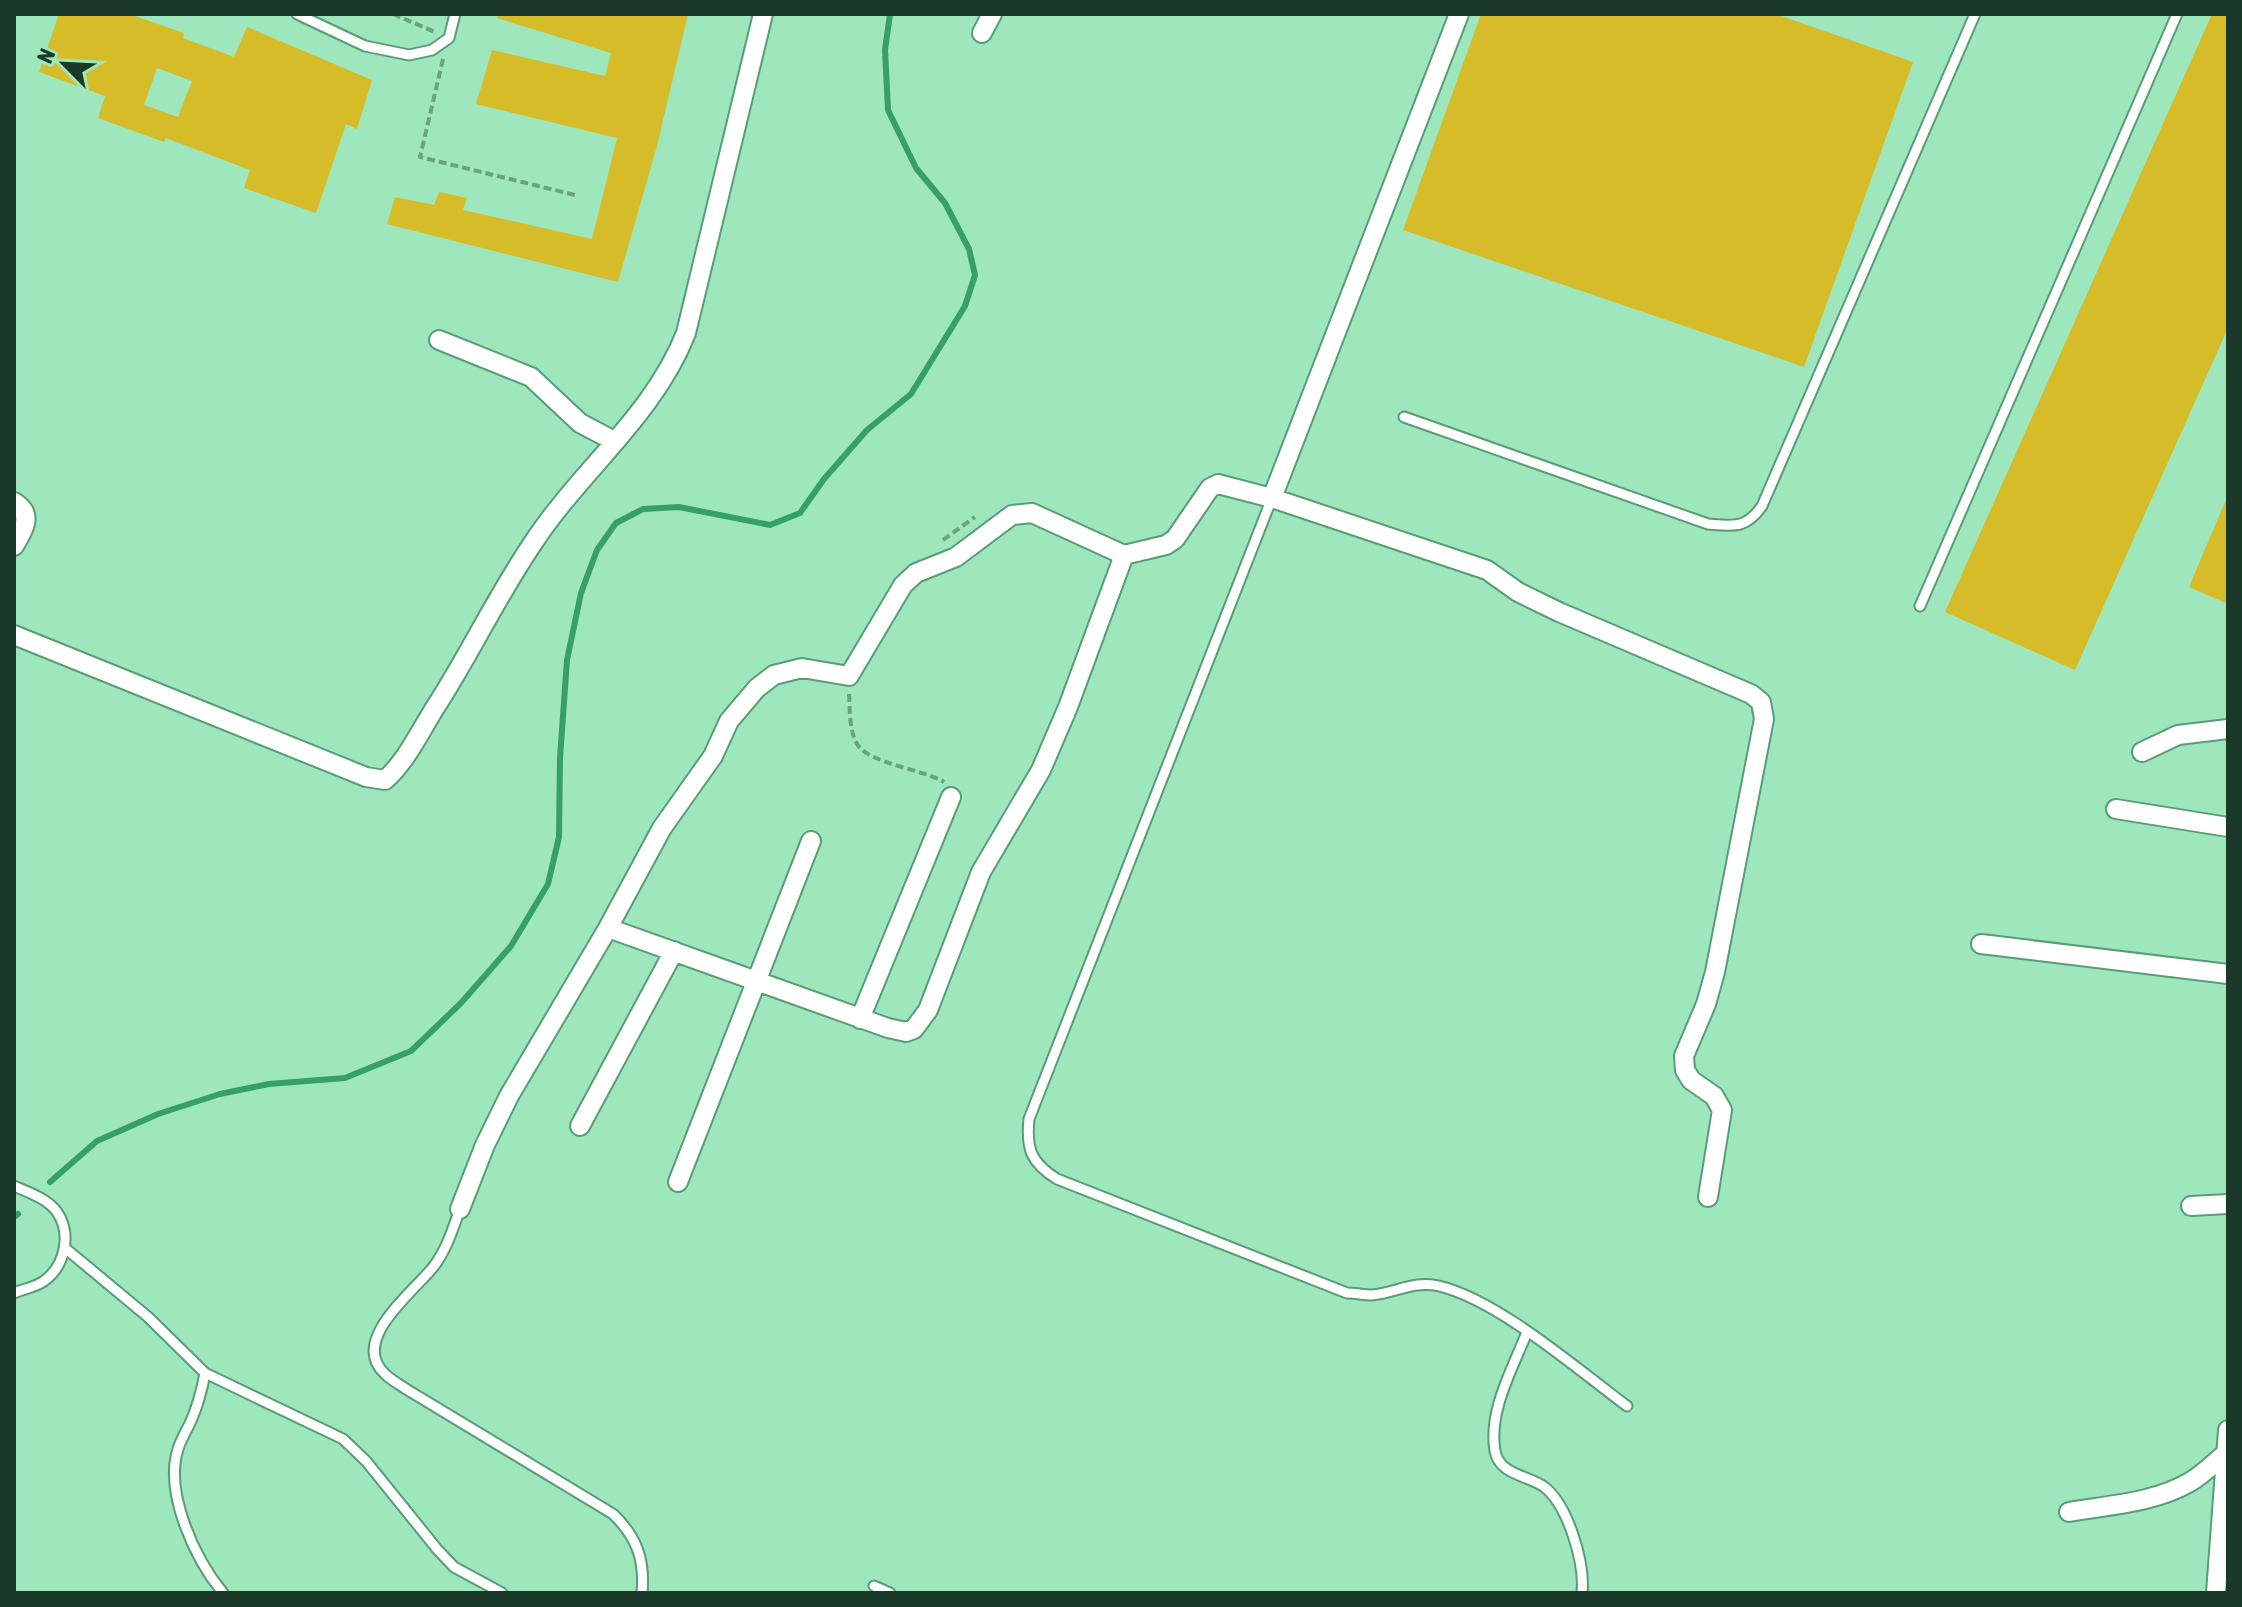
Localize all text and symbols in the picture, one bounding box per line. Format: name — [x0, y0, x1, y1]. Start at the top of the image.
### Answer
north arrow — [24, 24, 104, 104]
text: N — [31, 45, 60, 67]

